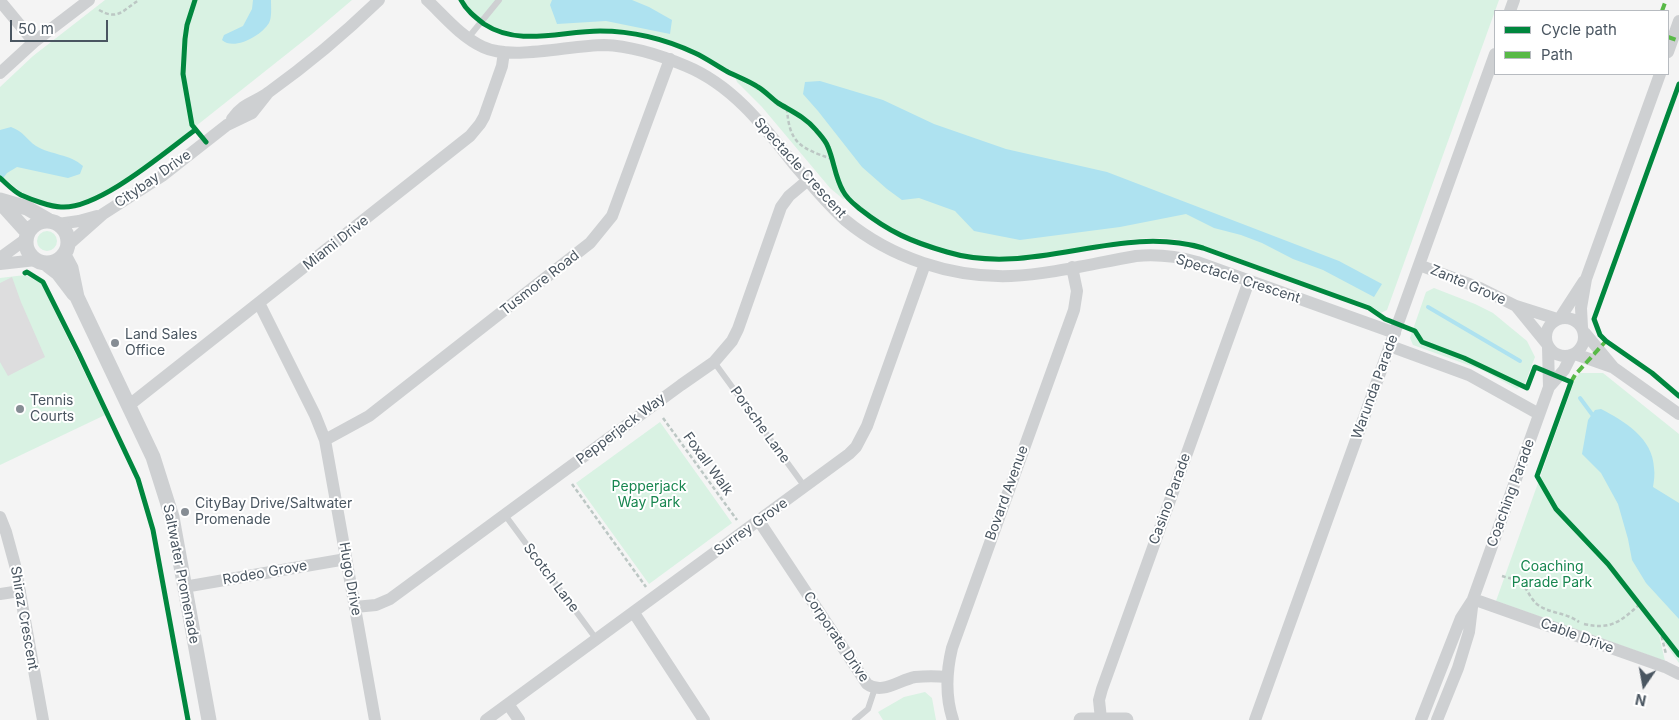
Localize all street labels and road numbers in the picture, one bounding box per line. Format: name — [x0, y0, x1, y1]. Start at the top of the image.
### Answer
street label: Spectacle Crescent — [750, 114, 850, 222]
street label: Citybay Drive — [112, 147, 194, 211]
street label: Miami Drive — [300, 212, 372, 274]
street label: Tusmore Road — [497, 247, 583, 319]
street label: Spectacle Crescent — [1174, 251, 1302, 307]
street label: Zante Grove — [1428, 261, 1508, 309]
street label: Warunda Parade — [1348, 333, 1402, 441]
street label: Porsche Lane — [727, 383, 793, 467]
street label: Pepperjack Way — [573, 390, 669, 468]
street label: Foxall Walk — [679, 429, 737, 499]
street label: Coaching Parade — [1484, 437, 1538, 549]
street label: Bovard Avenue — [982, 443, 1032, 543]
street label: Casino Parade — [1146, 451, 1194, 547]
street label: Surrey Grove — [711, 495, 791, 559]
street label: Saltwater Promenade — [159, 503, 203, 645]
street label: Scotch Lane — [520, 540, 582, 616]
street label: Hugo Drive — [335, 541, 365, 617]
street label: Rodeo Grove — [221, 557, 309, 589]
street label: Shiraz Crescent — [7, 565, 41, 671]
street label: Corporate Drive — [800, 589, 872, 685]
street label: Cable Drive — [1538, 615, 1616, 657]

